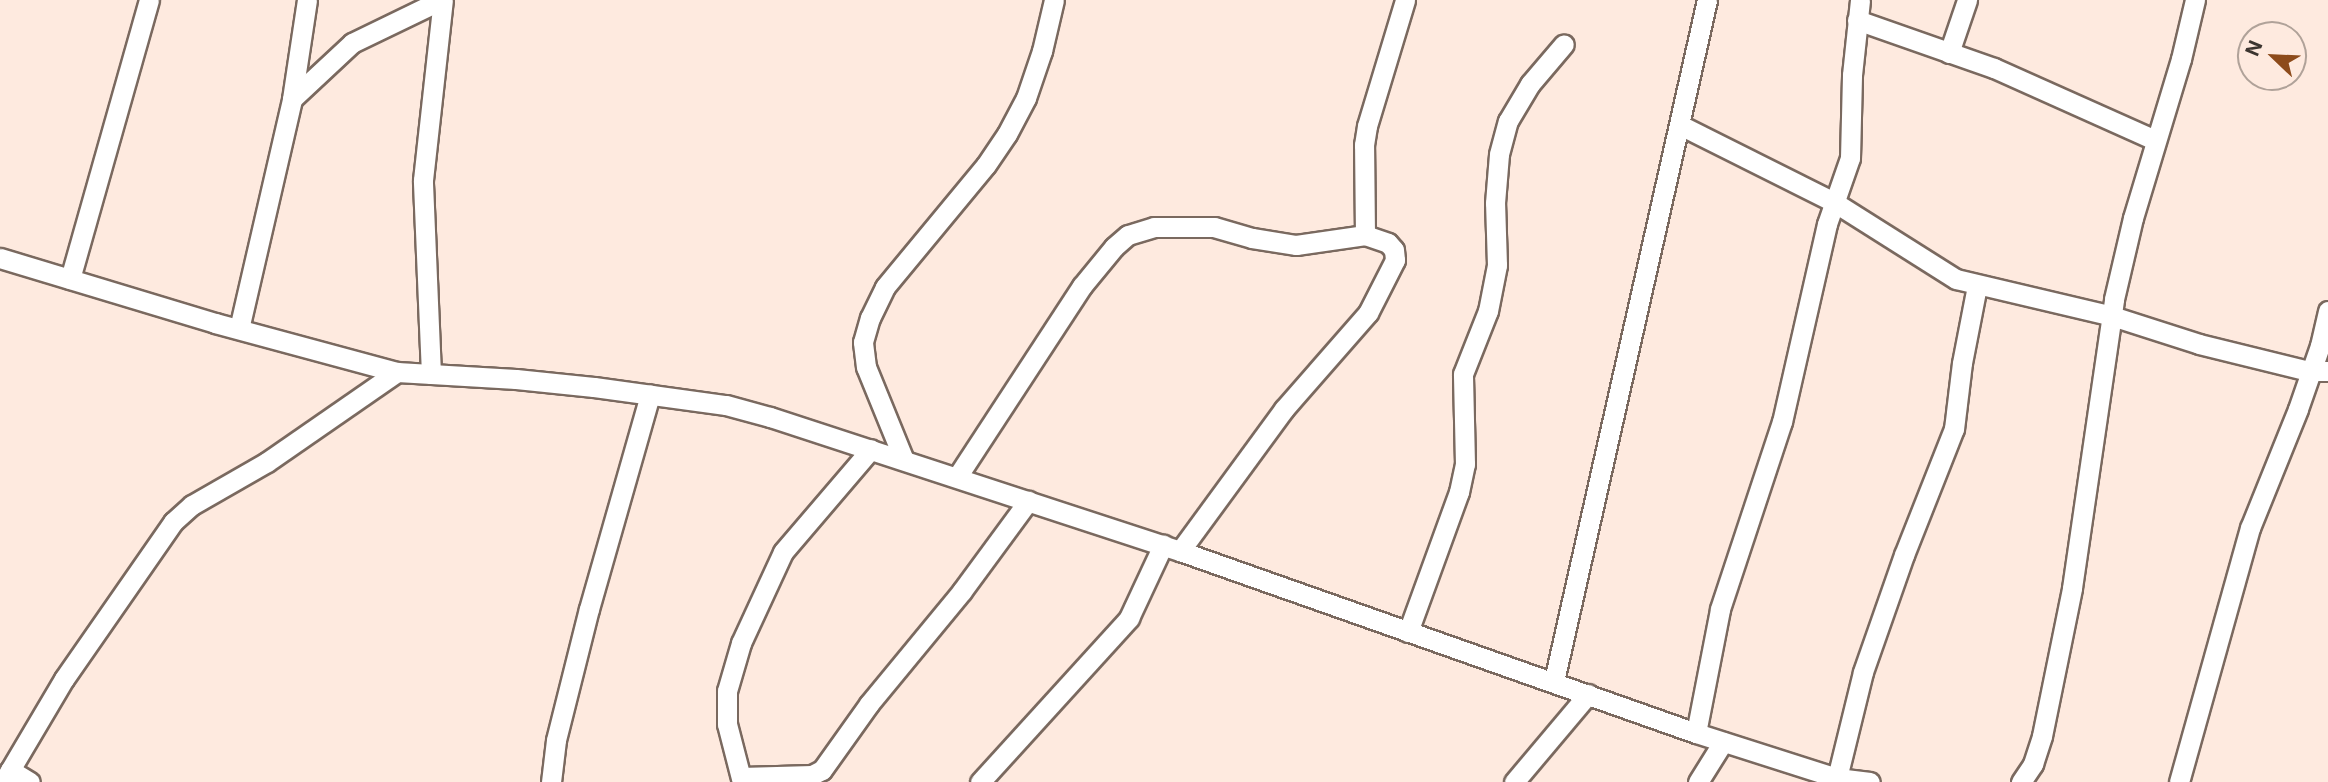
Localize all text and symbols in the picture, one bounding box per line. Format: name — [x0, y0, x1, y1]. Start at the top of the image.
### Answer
north arrow — [2237, 21, 2307, 91]
text: N — [2241, 37, 2267, 60]

